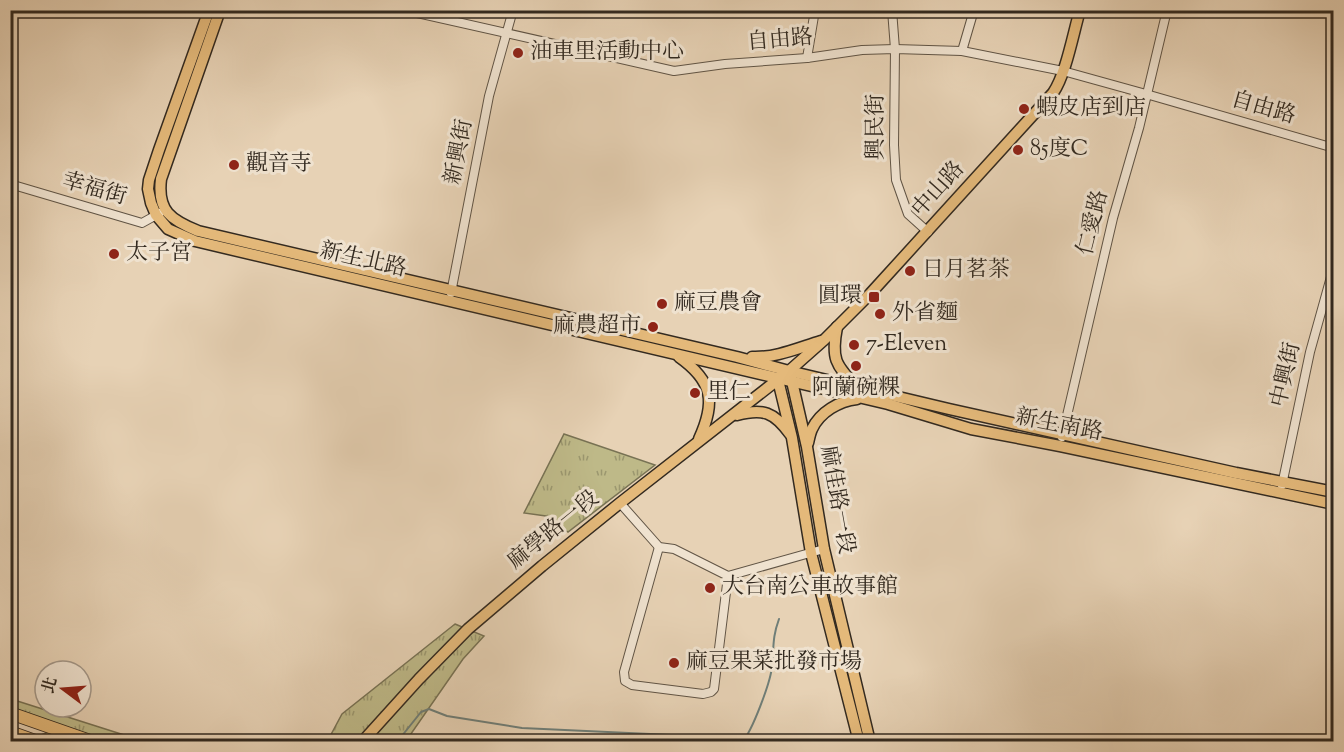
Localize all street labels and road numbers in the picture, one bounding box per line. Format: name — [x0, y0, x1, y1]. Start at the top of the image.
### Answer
street label: 自由路 — [746, 22, 814, 60]
street label: 自由路 — [1227, 85, 1299, 133]
street label: 興民街 — [861, 94, 893, 160]
street label: 新興街 — [438, 117, 482, 187]
street label: 中山路 — [905, 155, 973, 225]
street label: 幸福街 — [58, 166, 130, 214]
street label: 仁愛路 — [1070, 187, 1118, 259]
street label: 新生北路 — [317, 236, 409, 286]
street label: 中興街 — [1264, 339, 1310, 411]
street label: 新生南路 — [1013, 402, 1105, 450]
street label: 麻佳路一段 — [811, 443, 861, 557]
street label: 麻學路一段 — [501, 484, 607, 578]

